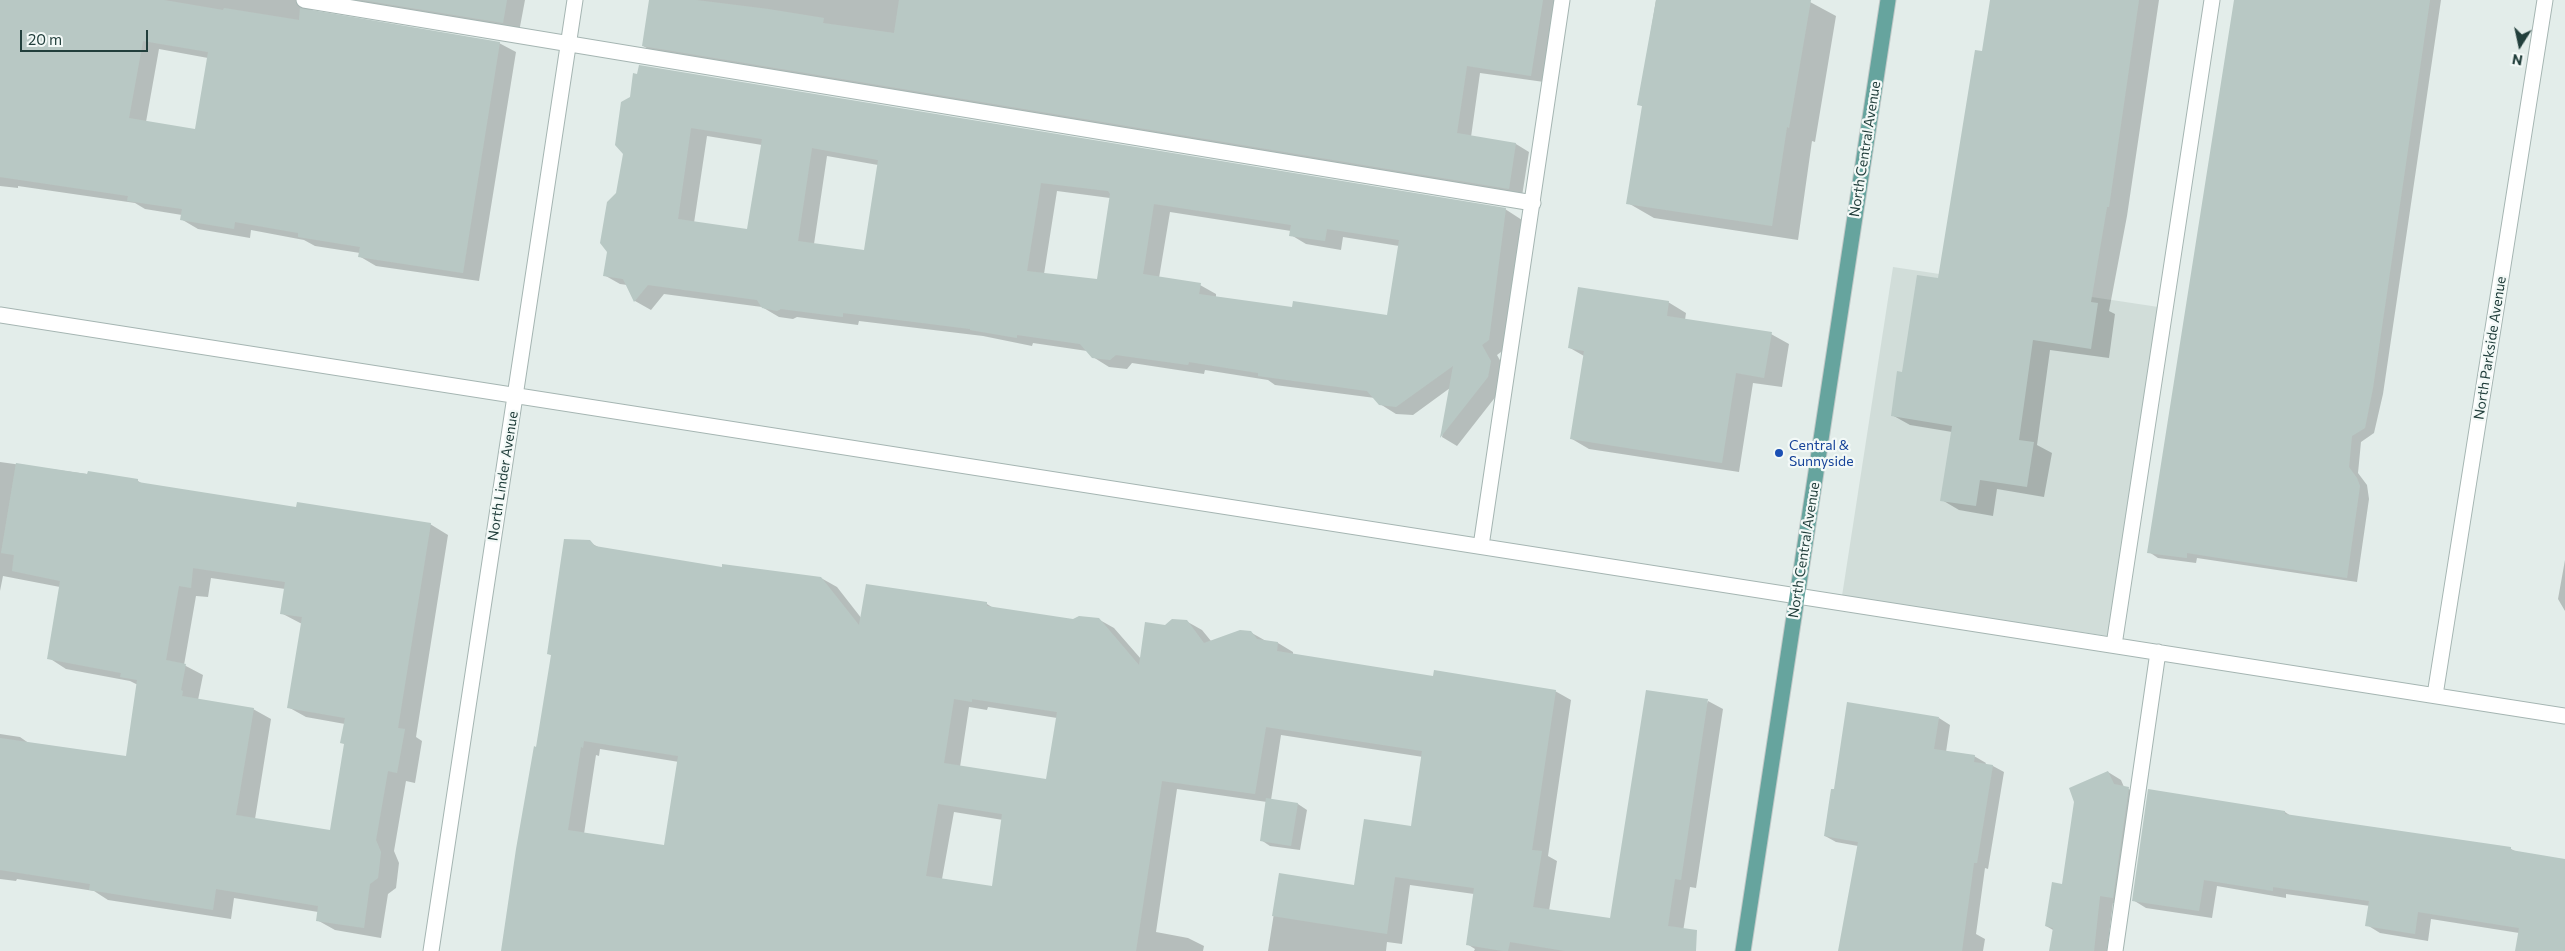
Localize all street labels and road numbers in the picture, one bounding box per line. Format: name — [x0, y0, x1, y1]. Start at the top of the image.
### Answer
street label: North Central Avenue — [1846, 80, 1884, 218]
street label: North Parkside Avenue — [2470, 275, 2510, 421]
street label: North Linder Avenue — [484, 410, 522, 542]
street label: North Central Avenue — [1785, 481, 1823, 619]

